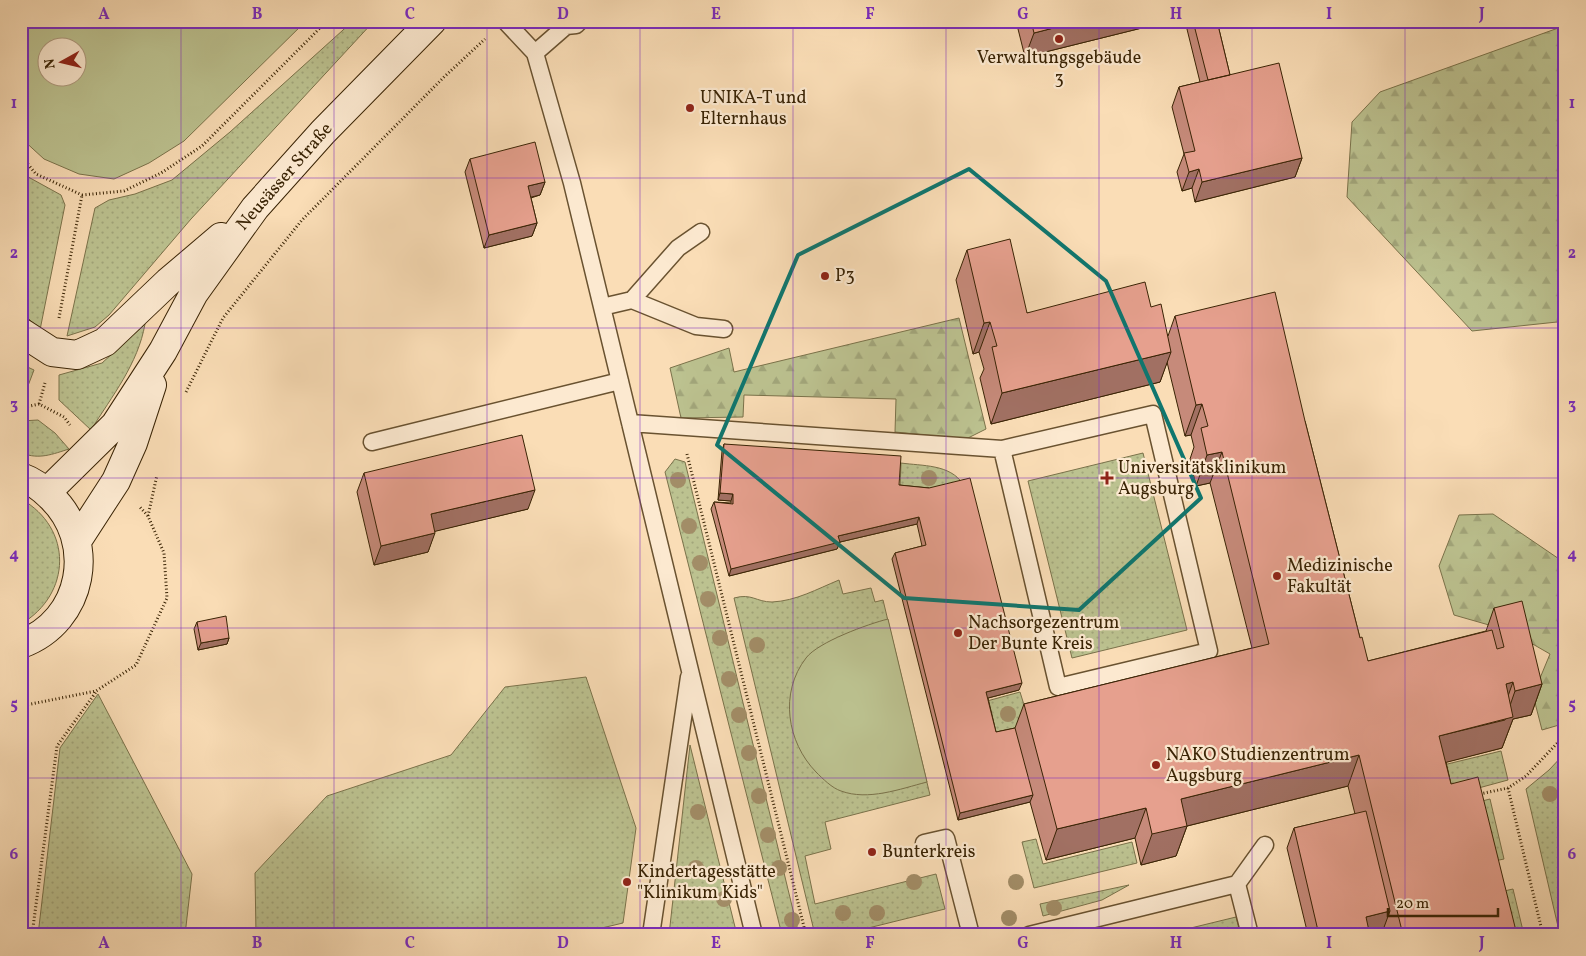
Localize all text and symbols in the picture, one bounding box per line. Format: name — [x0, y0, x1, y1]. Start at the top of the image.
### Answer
text: A — [98, 4, 110, 26]
text: B — [252, 4, 263, 26]
text: C — [405, 4, 415, 26]
text: D — [557, 4, 569, 26]
text: E — [711, 4, 721, 26]
text: F — [865, 4, 875, 26]
text: G — [1017, 4, 1029, 26]
text: H — [1170, 4, 1182, 26]
text: I — [1326, 4, 1332, 26]
text: J — [1478, 4, 1485, 26]
marker: Verwaltungsgebäude 3 — [1053, 33, 1065, 45]
north arrow — [38, 38, 88, 88]
place label: Verwaltungsgebäude 3 — [977, 46, 1141, 92]
text: N — [40, 57, 61, 70]
place label: UNIKA-T und Elternhaus — [700, 86, 807, 132]
text: 1 — [11, 93, 17, 115]
text: 1 — [1569, 93, 1575, 115]
marker: UNIKA-T und Elternhaus — [684, 102, 696, 114]
street label: Neusässer Straße — [231, 118, 339, 236]
text: 2 — [10, 243, 18, 265]
text: 2 — [1568, 243, 1576, 265]
place label: P3 — [835, 264, 855, 289]
marker: P3 — [819, 270, 831, 282]
text: 3 — [10, 394, 18, 416]
text: 3 — [1568, 394, 1576, 416]
place label: Universitätsklinikum Augsburg — [1118, 456, 1287, 502]
marker: Universitätsklinikum Augsburg — [1100, 471, 1114, 485]
text: 4 — [9, 544, 19, 566]
text: 4 — [1567, 544, 1577, 566]
place label: Medizinische Fakultät — [1287, 554, 1393, 600]
marker: Medizinische Fakultät — [1271, 570, 1283, 582]
place label: Nachsorgezentrum Der Bunte Kreis — [968, 611, 1120, 657]
marker: Nachsorgezentrum Der Bunte Kreis — [952, 627, 964, 639]
text: 5 — [10, 694, 18, 716]
text: 5 — [1568, 694, 1576, 716]
place label: NAKO Studienzentrum Augsburg — [1166, 743, 1350, 789]
marker: NAKO Studienzentrum Augsburg — [1150, 759, 1162, 771]
place label: Bunterkreis — [882, 840, 975, 865]
text: 6 — [10, 844, 19, 866]
text: 6 — [1568, 844, 1577, 866]
marker: Bunterkreis — [866, 846, 878, 858]
place label: Kindertagesstätte "Klinikum Kids" — [637, 860, 776, 906]
marker: Kindertagesstätte "Klinikum Kids" — [621, 876, 633, 888]
scale bar — [1388, 886, 1498, 918]
text: 20 m — [1396, 894, 1429, 915]
text: A — [98, 933, 110, 955]
text: B — [252, 933, 263, 955]
text: C — [405, 933, 415, 955]
text: D — [557, 933, 569, 955]
text: E — [711, 933, 721, 955]
text: F — [865, 933, 875, 955]
text: G — [1017, 933, 1029, 955]
text: H — [1170, 933, 1182, 955]
text: I — [1326, 933, 1332, 955]
text: J — [1478, 933, 1485, 955]

